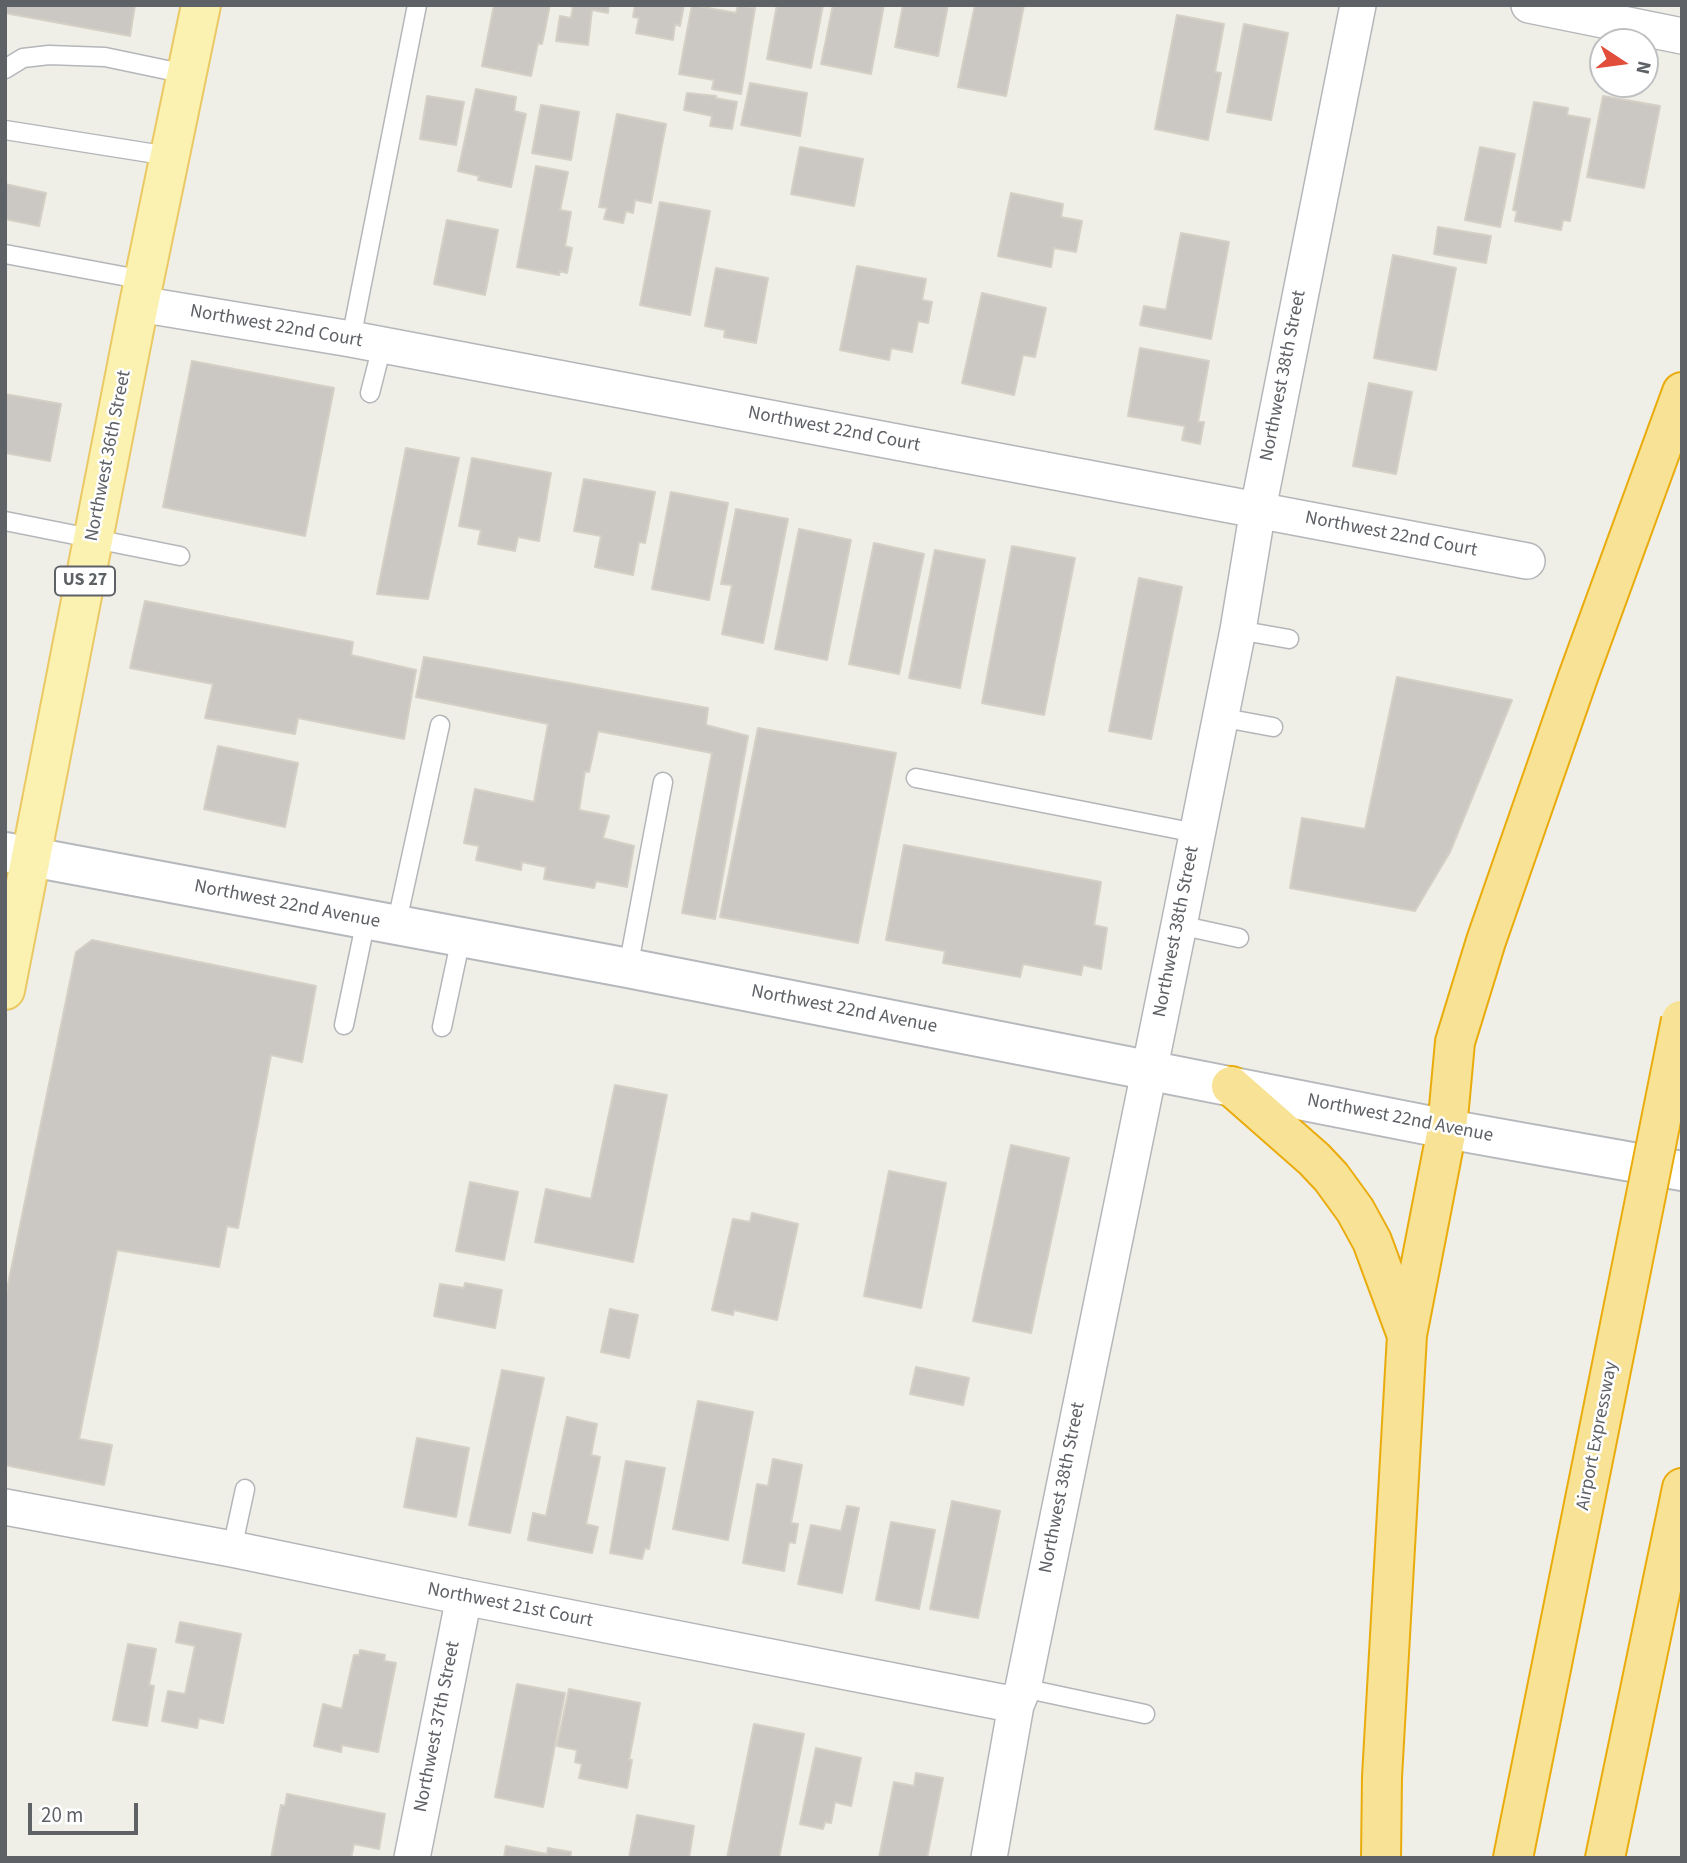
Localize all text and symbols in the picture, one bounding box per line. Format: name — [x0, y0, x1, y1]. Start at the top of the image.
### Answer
north arrow — [1589, 28, 1659, 98]
text: N — [1628, 58, 1658, 77]
street label: Northwest 38th Street — [1256, 289, 1312, 463]
street label: Northwest 22nd Court — [188, 301, 364, 353]
street label: Northwest 36th Street — [81, 369, 137, 543]
street label: Northwest 22nd Court — [746, 402, 922, 458]
street label: Northwest 22nd Court — [1303, 507, 1479, 563]
road number: US 27 — [55, 566, 115, 596]
street label: Northwest 38th Street — [1149, 845, 1205, 1019]
street label: Northwest 22nd Avenue — [192, 876, 382, 934]
street label: Northwest 22nd Avenue — [749, 981, 939, 1039]
street label: Northwest 22nd Avenue — [1305, 1090, 1495, 1148]
street label: Airport Expressway — [1572, 1360, 1624, 1512]
street label: Northwest 38th Street — [1035, 1401, 1091, 1575]
street label: Northwest 21st Court — [425, 1579, 595, 1633]
street label: Northwest 37th Street — [410, 1640, 466, 1814]
scale bar — [32, 1790, 142, 1834]
text: 20 m — [41, 1800, 83, 1830]

